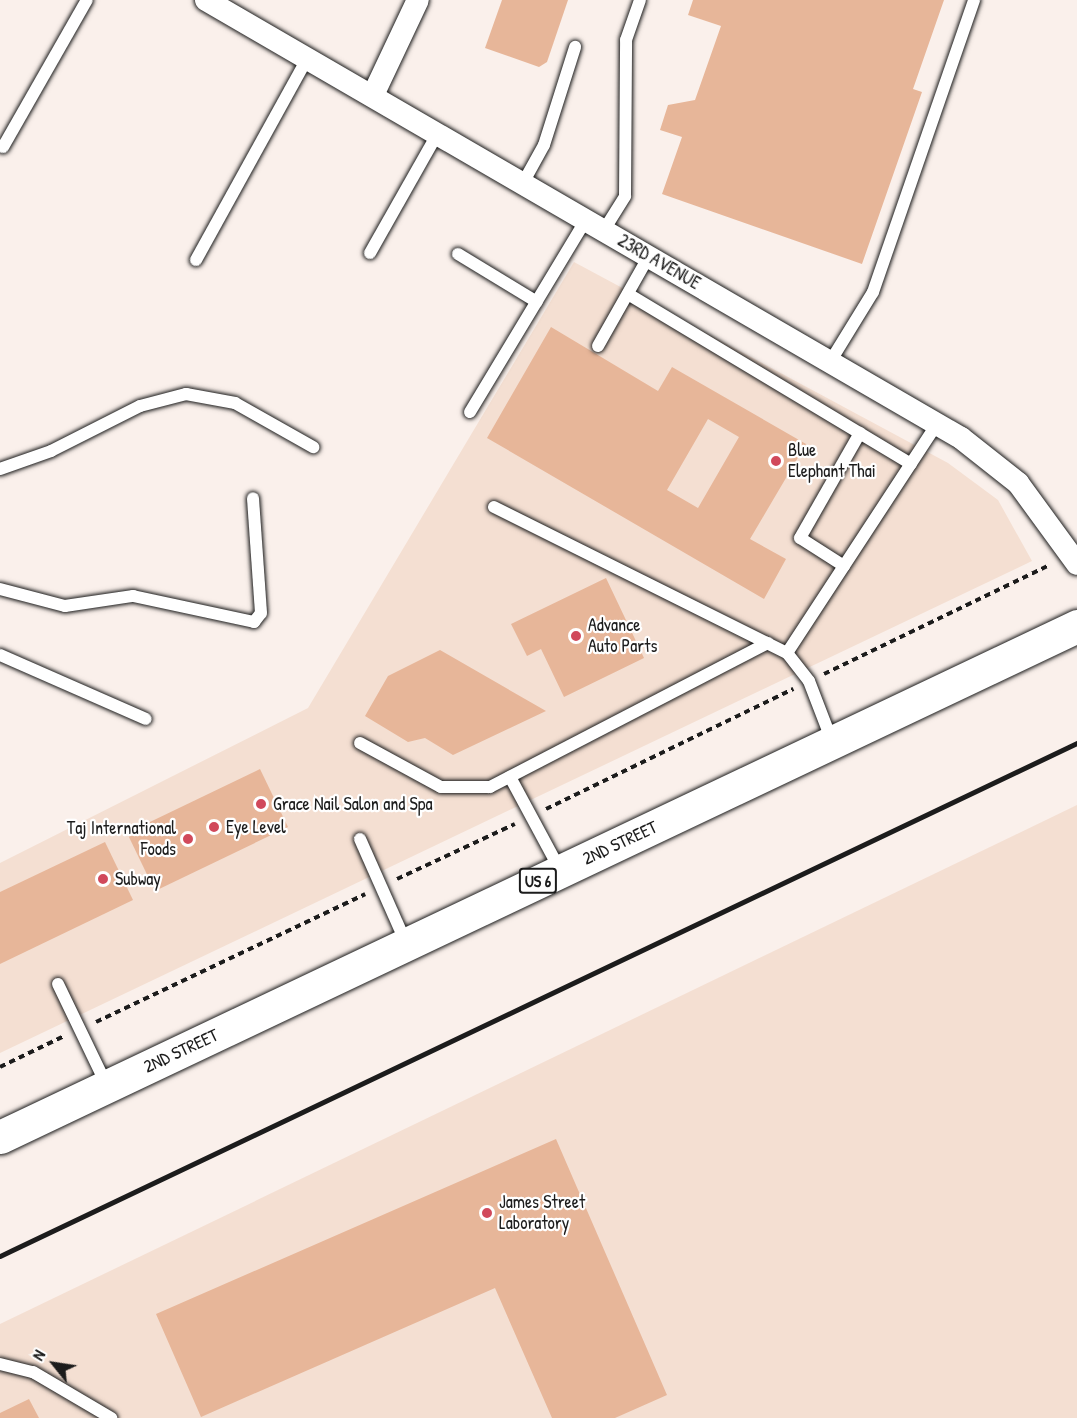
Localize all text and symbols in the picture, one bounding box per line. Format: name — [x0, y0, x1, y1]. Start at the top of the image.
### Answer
street label: 23RD AVENUE — [614, 230, 704, 294]
place label: Blue Elephant Thai — [788, 440, 876, 482]
marker: Blue Elephant Thai — [769, 454, 783, 468]
place label: Advance Auto Parts — [588, 615, 657, 658]
marker: Advance Auto Parts — [569, 629, 583, 643]
place label: Grace Nail Salon and Spa — [273, 793, 433, 815]
marker: Grace Nail Salon and Spa — [254, 797, 268, 811]
place label: Eye Level — [226, 816, 286, 838]
street label: 2ND STREET — [579, 816, 661, 870]
place label: Taj International Foods — [67, 818, 176, 860]
marker: Eye Level — [207, 820, 221, 834]
marker: Taj International Foods — [181, 832, 195, 846]
place label: Subway — [115, 868, 161, 890]
road number: US 6 — [518, 868, 558, 894]
marker: Subway — [96, 872, 110, 886]
street label: 2ND STREET — [140, 1024, 222, 1078]
place label: James Street Laboratory — [499, 1192, 585, 1234]
marker: James Street Laboratory — [480, 1206, 494, 1220]
north arrow — [24, 1334, 84, 1394]
text: N — [27, 1346, 50, 1364]

